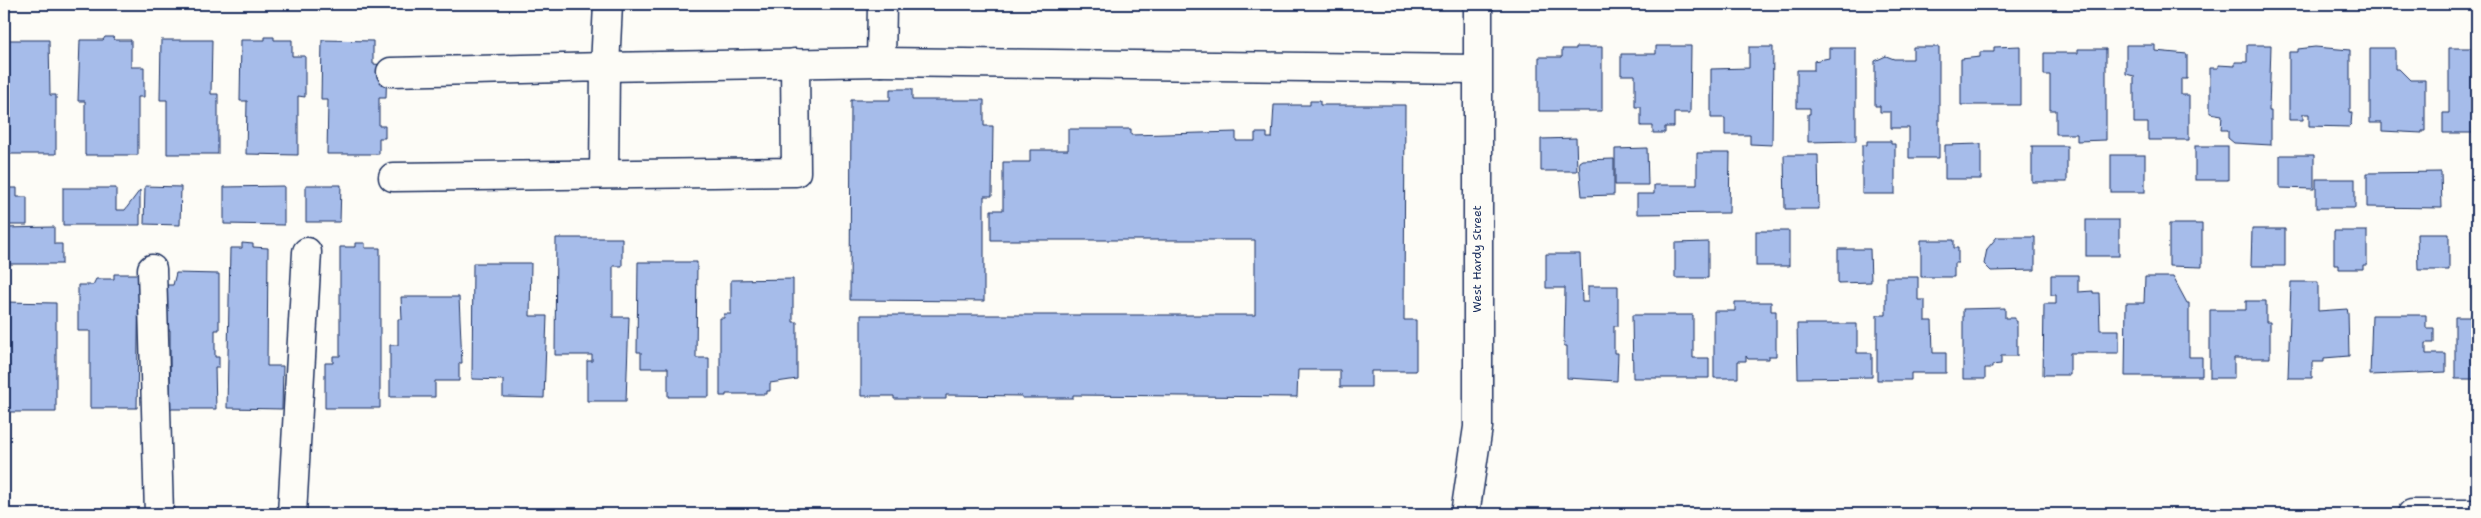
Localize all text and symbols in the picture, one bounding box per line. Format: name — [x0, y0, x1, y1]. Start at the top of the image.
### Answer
street label: West Hardy Street — [1469, 205, 1485, 313]

